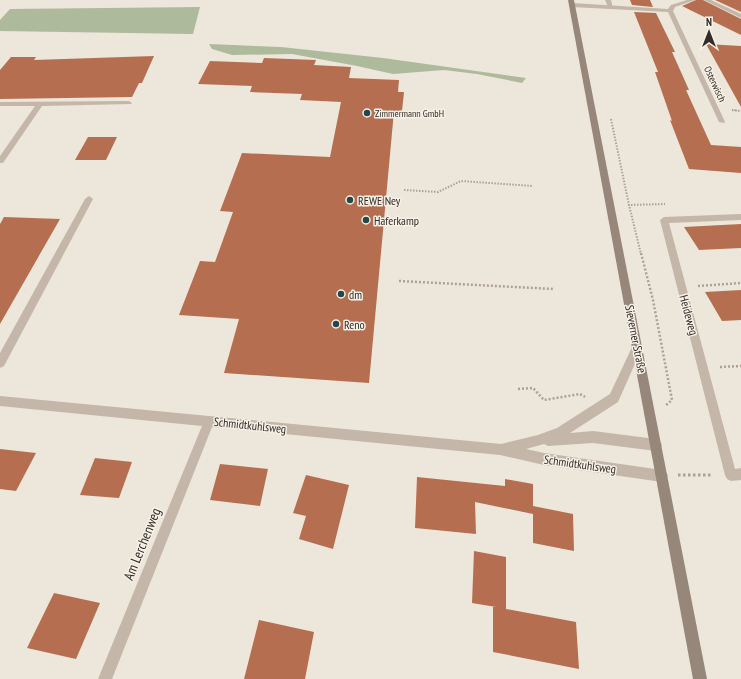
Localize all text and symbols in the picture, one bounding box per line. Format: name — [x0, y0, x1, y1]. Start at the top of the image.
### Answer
north arrow — [689, 12, 729, 52]
text: N — [706, 15, 712, 29]
street label: Osterwisch — [701, 64, 729, 104]
place label: Zimmermann GmbH — [375, 107, 444, 120]
marker: Zimmermann GmbH — [362, 108, 372, 118]
place label: REWE Ney — [358, 193, 401, 208]
marker: REWE Ney — [345, 195, 355, 205]
place label: Haferkamp — [374, 213, 419, 228]
marker: Haferkamp — [361, 215, 371, 225]
place label: dm — [349, 287, 362, 302]
marker: dm — [336, 289, 346, 299]
street label: Heideweg — [676, 293, 702, 337]
street label: Sieverner Straße — [622, 304, 650, 374]
place label: Reno — [344, 317, 365, 332]
marker: Reno — [331, 319, 341, 329]
street label: Schmidtkuhlsweg — [213, 414, 287, 436]
street label: Schmidtkuhlsweg — [543, 452, 617, 476]
street label: Am Lerchenweg — [119, 505, 165, 583]

